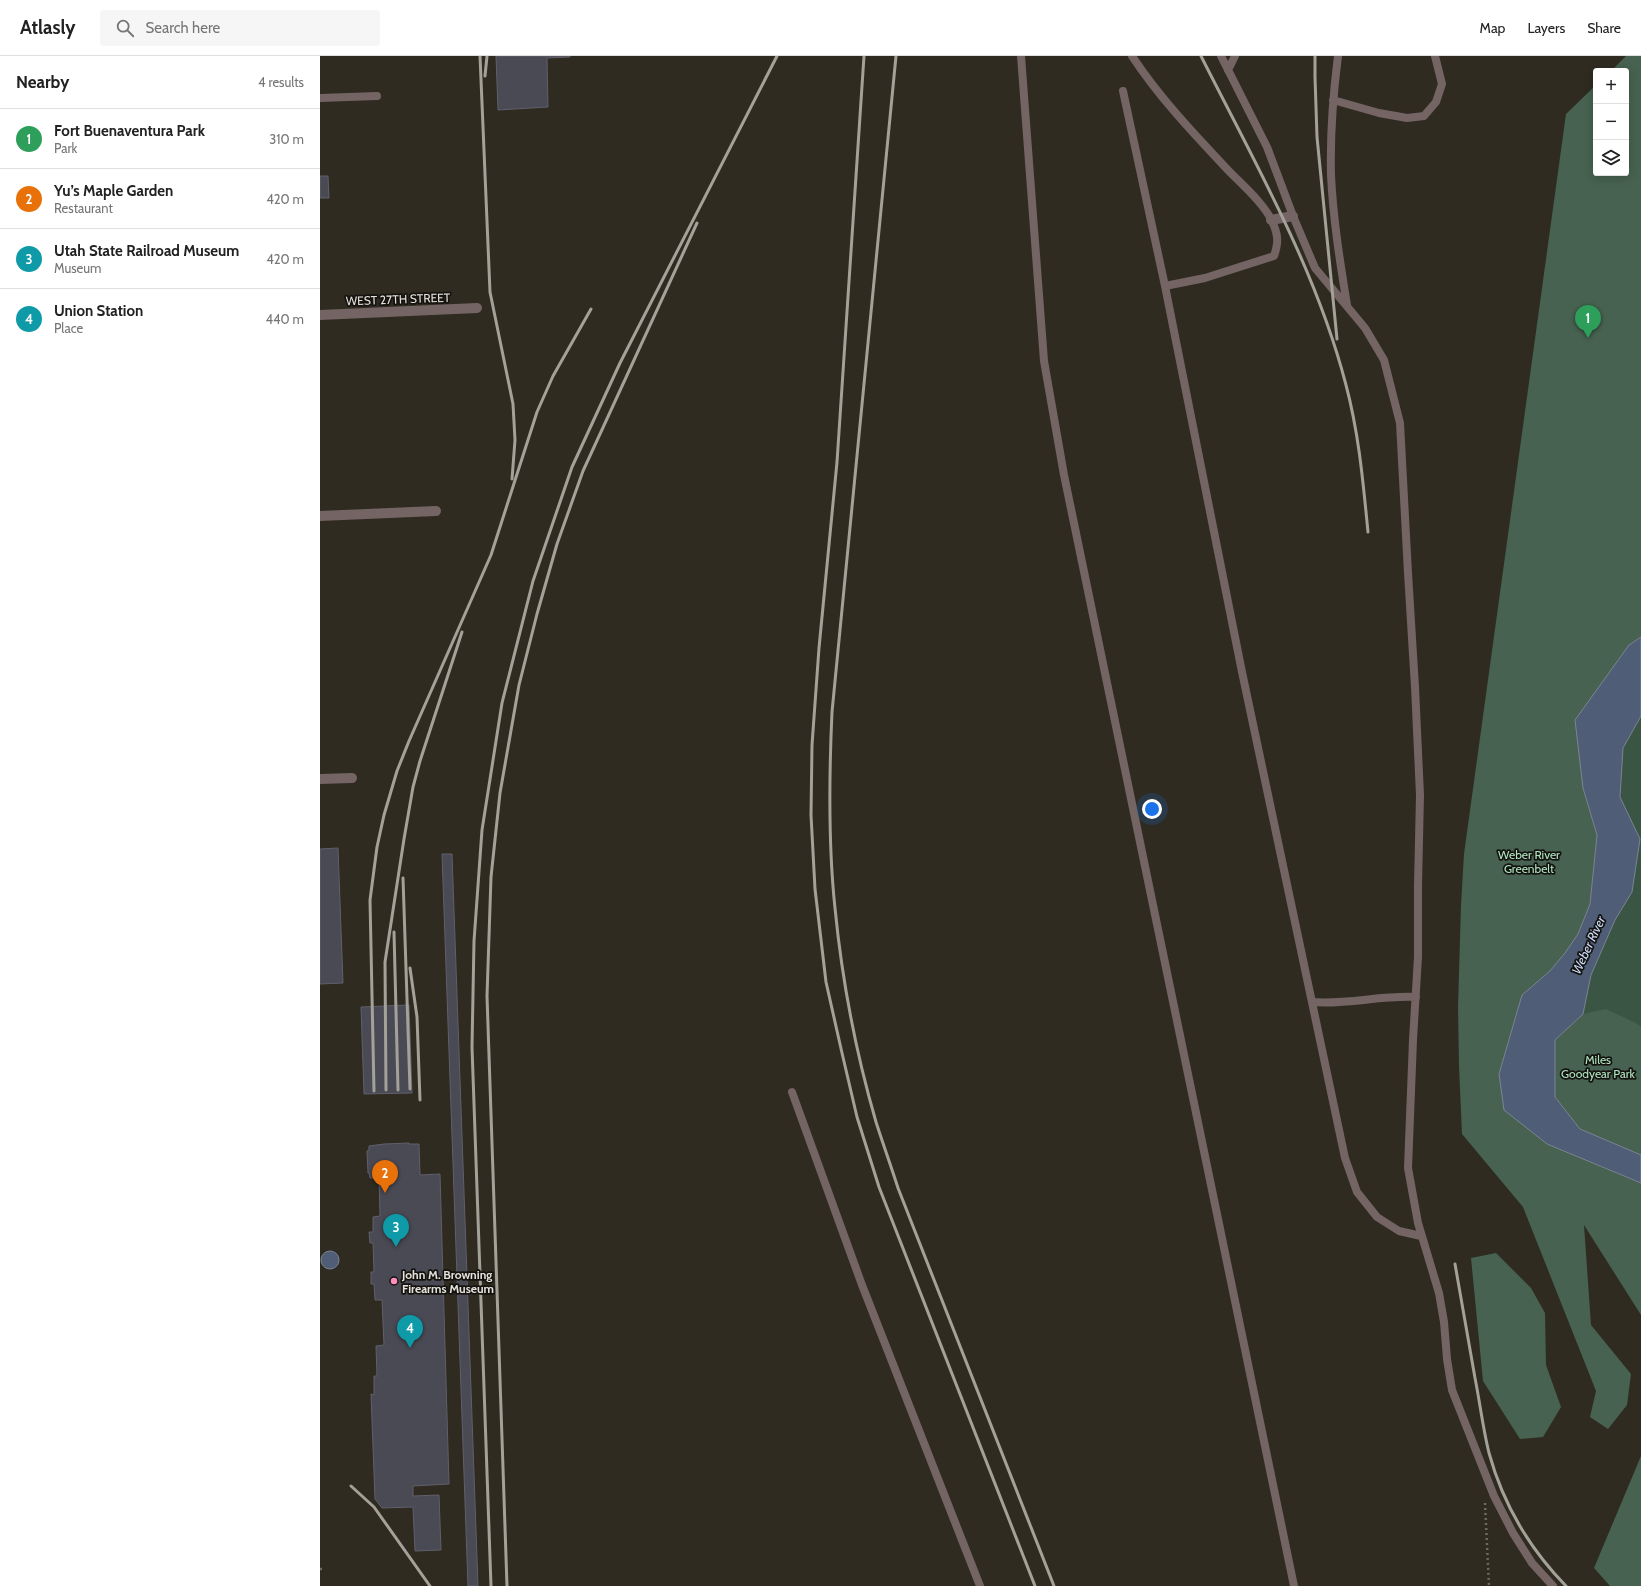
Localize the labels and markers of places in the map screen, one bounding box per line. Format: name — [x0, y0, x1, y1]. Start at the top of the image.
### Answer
pin: 1 — [1575, 305, 1601, 338]
pin: 2 — [372, 1160, 398, 1193]
pin: 3 — [383, 1214, 409, 1247]
place label: John M. Browning Firearms Museum — [401, 1267, 494, 1296]
marker: John M. Browning Firearms Museum — [389, 1276, 399, 1286]
pin: 4 — [397, 1315, 423, 1348]

